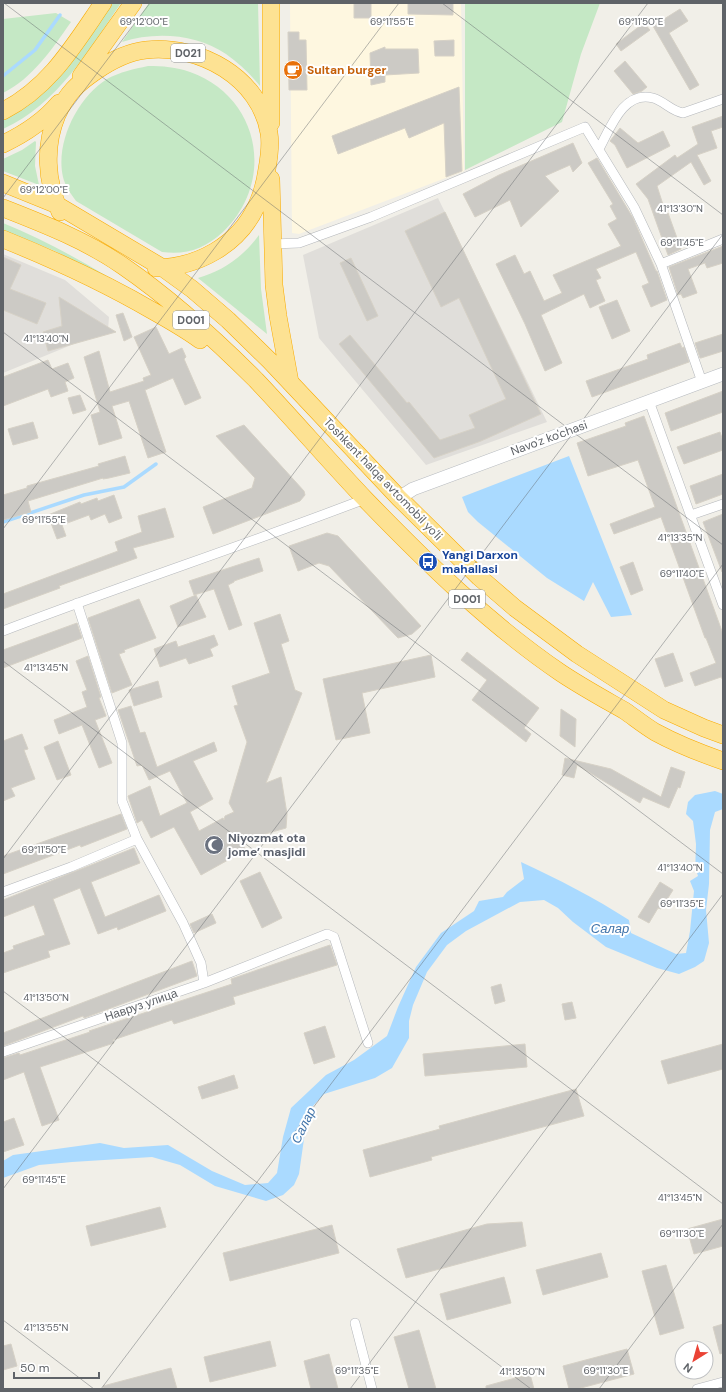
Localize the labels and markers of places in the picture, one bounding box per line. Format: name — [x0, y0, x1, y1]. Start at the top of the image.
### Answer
cafe icon: Sultan burger — [282, 59, 304, 81]
place label: Sultan burger — [307, 62, 386, 78]
place label: Yangi Darxon mahallasi — [442, 547, 518, 577]
bus stop icon: Yangi Darxon mahallasi — [417, 551, 439, 573]
place label: Niyozmat ota jome’ masjidi — [227, 830, 306, 860]
mosque icon: Niyozmat ota jome’ masjidi — [203, 834, 225, 856]

